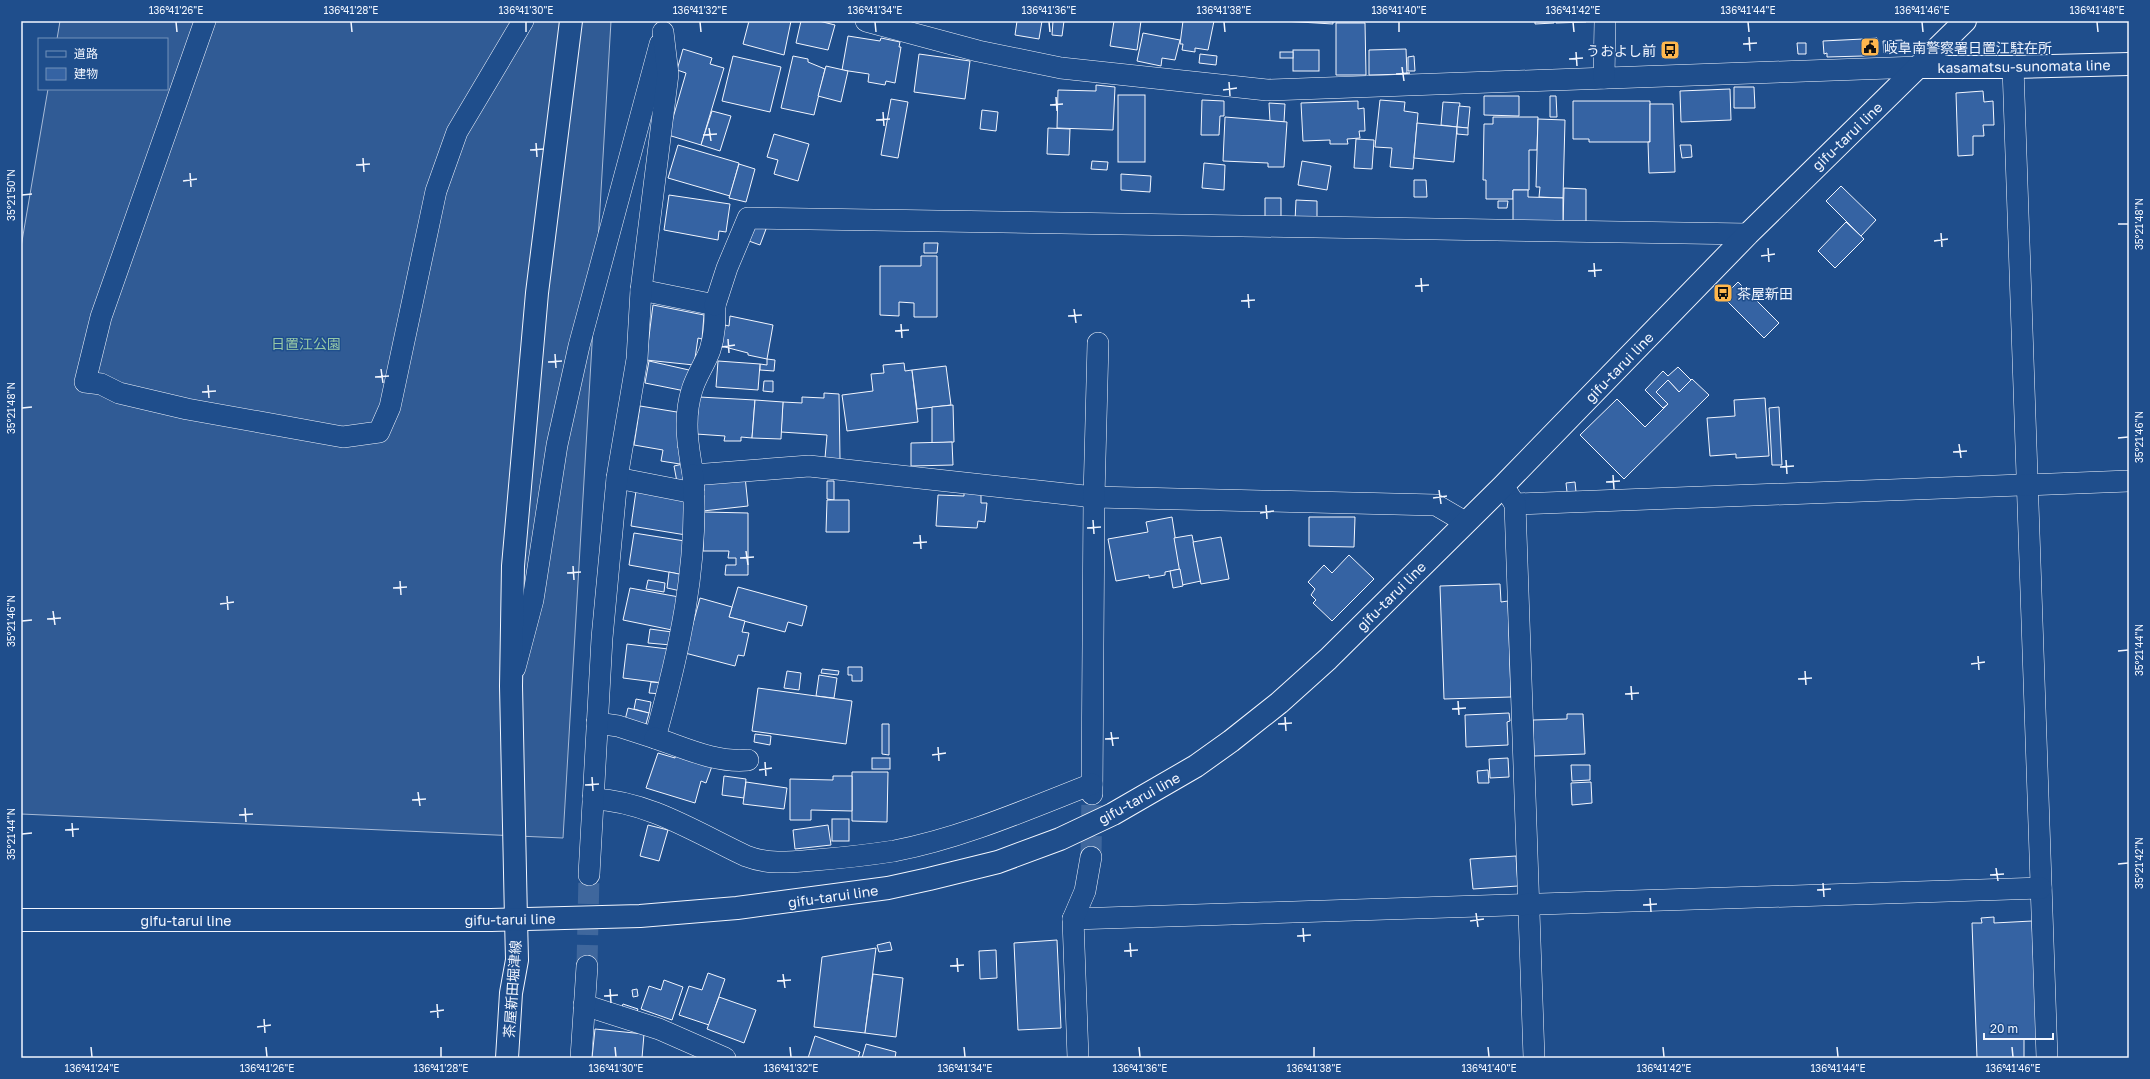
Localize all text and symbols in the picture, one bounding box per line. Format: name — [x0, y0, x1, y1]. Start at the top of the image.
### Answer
text: 136°41'26"E — [149, 4, 203, 16]
text: 136°41'28"E — [324, 4, 378, 16]
text: 136°41'30"E — [499, 4, 553, 16]
text: 136°41'32"E — [673, 4, 727, 16]
text: 136°41'34"E — [848, 4, 902, 16]
text: 136°41'36"E — [1022, 4, 1076, 16]
text: 136°41'38"E — [1197, 4, 1251, 16]
text: 136°41'40"E — [1371, 4, 1427, 16]
text: 136°41'42"E — [1546, 4, 1600, 16]
text: 136°41'44"E — [1720, 4, 1776, 16]
text: 136°41'46"E — [1894, 4, 1950, 16]
text: 136°41'48"E — [2069, 4, 2125, 16]
public building icon: 岐阜南警察署日置江駐在所 — [1859, 36, 1881, 58]
legend — [38, 38, 168, 90]
bus stop icon: うおよし前 — [1659, 39, 1681, 61]
place label: 岐阜南警察署日置江駐在所 — [1884, 39, 2052, 56]
place label: うおよし前 — [1586, 42, 1656, 59]
text: 道路 — [74, 46, 98, 61]
street label: kasamatsu-sunomata line — [1937, 56, 2111, 76]
text: 建物 — [74, 66, 98, 81]
street label: gifu-tarui line — [1808, 98, 1886, 174]
text: 35°21'50"N — [5, 169, 17, 221]
text: 35°21'48"N — [2133, 198, 2145, 250]
bus stop icon: 茶屋新田 — [1712, 282, 1734, 304]
place label: 茶屋新田 — [1737, 285, 1793, 302]
street label: gifu-tarui line — [1581, 328, 1657, 406]
park label: 日置江公園 — [271, 335, 341, 352]
text: 35°21'48"N — [5, 382, 17, 434]
text: 35°21'46"N — [2133, 411, 2145, 463]
street label: gifu-tarui line — [1353, 558, 1429, 634]
text: 35°21'46"N — [5, 595, 17, 647]
text: 35°21'44"N — [2133, 624, 2145, 676]
street label: gifu-tarui line — [1095, 769, 1183, 827]
text: 35°21'44"N — [5, 808, 17, 860]
text: 35°21'42"N — [2133, 837, 2145, 889]
street label: gifu-tarui line — [787, 881, 879, 911]
street label: gifu-tarui line — [464, 910, 556, 928]
street label: gifu-tarui line — [141, 912, 231, 929]
street label: 茶屋新田堀津線 — [500, 940, 524, 1038]
scale bar — [1984, 1015, 2053, 1041]
text: 20 m — [1990, 1021, 2018, 1036]
text: 136°41'24"E — [65, 1062, 119, 1074]
text: 136°41'26"E — [240, 1062, 294, 1074]
text: 136°41'28"E — [414, 1062, 468, 1074]
text: 136°41'30"E — [589, 1062, 643, 1074]
text: 136°41'32"E — [764, 1062, 818, 1074]
text: 136°41'34"E — [938, 1062, 992, 1074]
text: 136°41'36"E — [1113, 1062, 1167, 1074]
text: 136°41'38"E — [1287, 1062, 1341, 1074]
text: 136°41'40"E — [1461, 1062, 1517, 1074]
text: 136°41'42"E — [1637, 1062, 1691, 1074]
text: 136°41'44"E — [1810, 1062, 1866, 1074]
text: 136°41'46"E — [1985, 1062, 2041, 1074]

